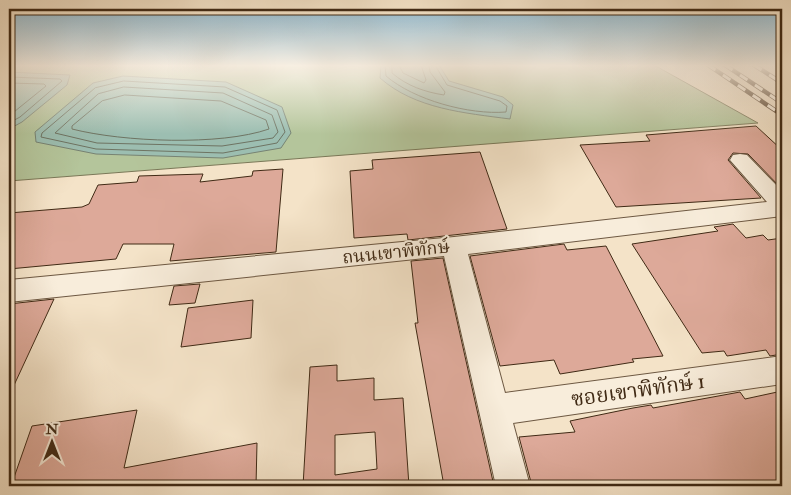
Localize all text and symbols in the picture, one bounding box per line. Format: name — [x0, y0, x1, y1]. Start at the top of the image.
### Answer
street label: ถนนเขาพิทักษ์ — [341, 235, 452, 270]
street label: ซอยเขาพิทักษ์ 1 — [569, 368, 707, 413]
north arrow — [28, 418, 78, 468]
text: N — [45, 421, 59, 438]

